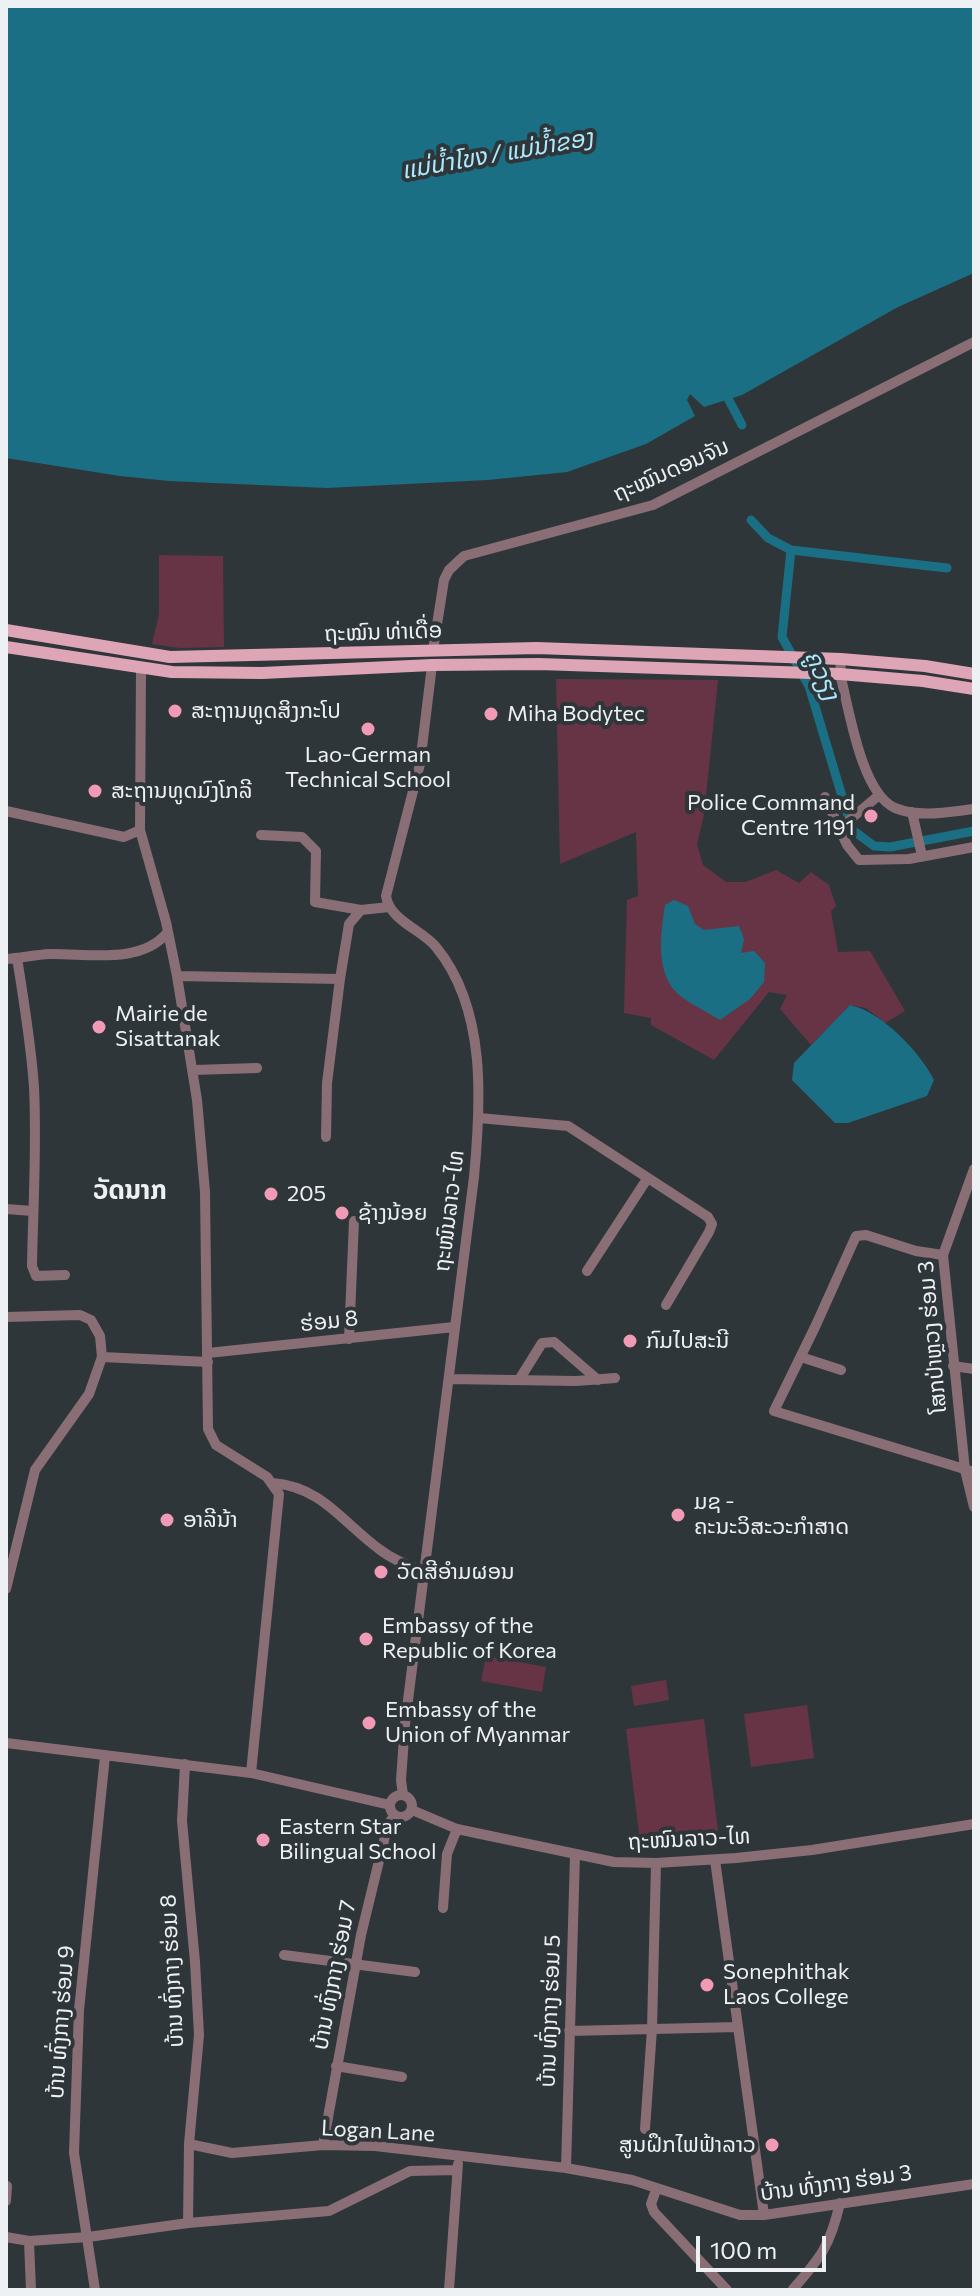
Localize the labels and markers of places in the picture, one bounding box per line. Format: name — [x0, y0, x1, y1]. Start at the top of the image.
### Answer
place label: ສະຖານທູດສິງກະໂປ — [191, 698, 341, 724]
place label: Miha Bodytec — [507, 701, 645, 727]
marker: ສະຖານທູດສິງກະໂປ — [166, 702, 184, 720]
marker: Miha Bodytec — [482, 705, 500, 723]
marker: Lao-German Technical School — [359, 720, 377, 738]
place label: Lao-German Technical School — [285, 742, 451, 794]
place label: ສະຖານທູດມົງໂກລີ — [111, 778, 252, 804]
marker: ສະຖານທູດມົງໂກລີ — [86, 782, 104, 800]
place label: Police Command Centre 1191 — [687, 790, 855, 842]
marker: Police Command Centre 1191 — [862, 807, 880, 825]
place label: Mairie de Sisattanak — [115, 1001, 221, 1052]
marker: Mairie de Sisattanak — [90, 1018, 108, 1036]
place label: 205 — [287, 1181, 326, 1207]
marker: 205 — [262, 1185, 280, 1203]
place label: ຊ້າງນ້ອຍ — [358, 1200, 427, 1226]
marker: ຊ້າງນ້ອຍ — [333, 1204, 351, 1222]
place label: ກົມໄປສະນີ — [646, 1328, 729, 1354]
marker: ກົມໄປສະນີ — [621, 1332, 639, 1350]
place label: ມຊ - ຄະນະວິສະວະກຳສາດ — [694, 1489, 849, 1540]
marker: ມຊ - ຄະນະວິສະວະກຳສາດ — [669, 1506, 687, 1524]
place label: ອາລີນ້າ — [183, 1507, 238, 1533]
marker: ອາລີນ້າ — [158, 1511, 176, 1529]
place label: ວັດສີອຳມຜອນ — [397, 1559, 515, 1585]
marker: ວັດສີອຳມຜອນ — [372, 1563, 390, 1581]
place label: Embassy of the Republic of Korea — [382, 1613, 557, 1664]
marker: Embassy of the Republic of Korea — [357, 1630, 375, 1648]
place label: Embassy of the Union of Myanmar — [385, 1697, 570, 1748]
marker: Embassy of the Union of Myanmar — [360, 1714, 378, 1732]
place label: Eastern Star Bilingual School — [279, 1814, 436, 1866]
marker: Eastern Star Bilingual School — [254, 1831, 272, 1849]
place label: Sonephithak Laos College — [723, 1959, 850, 2010]
marker: Sonephithak Laos College — [698, 1976, 716, 1994]
place label: ສູນຝຶກໄຟຟ້າລາວ — [619, 2132, 756, 2158]
marker: ສູນຝຶກໄຟຟ້າລາວ — [763, 2136, 781, 2154]

